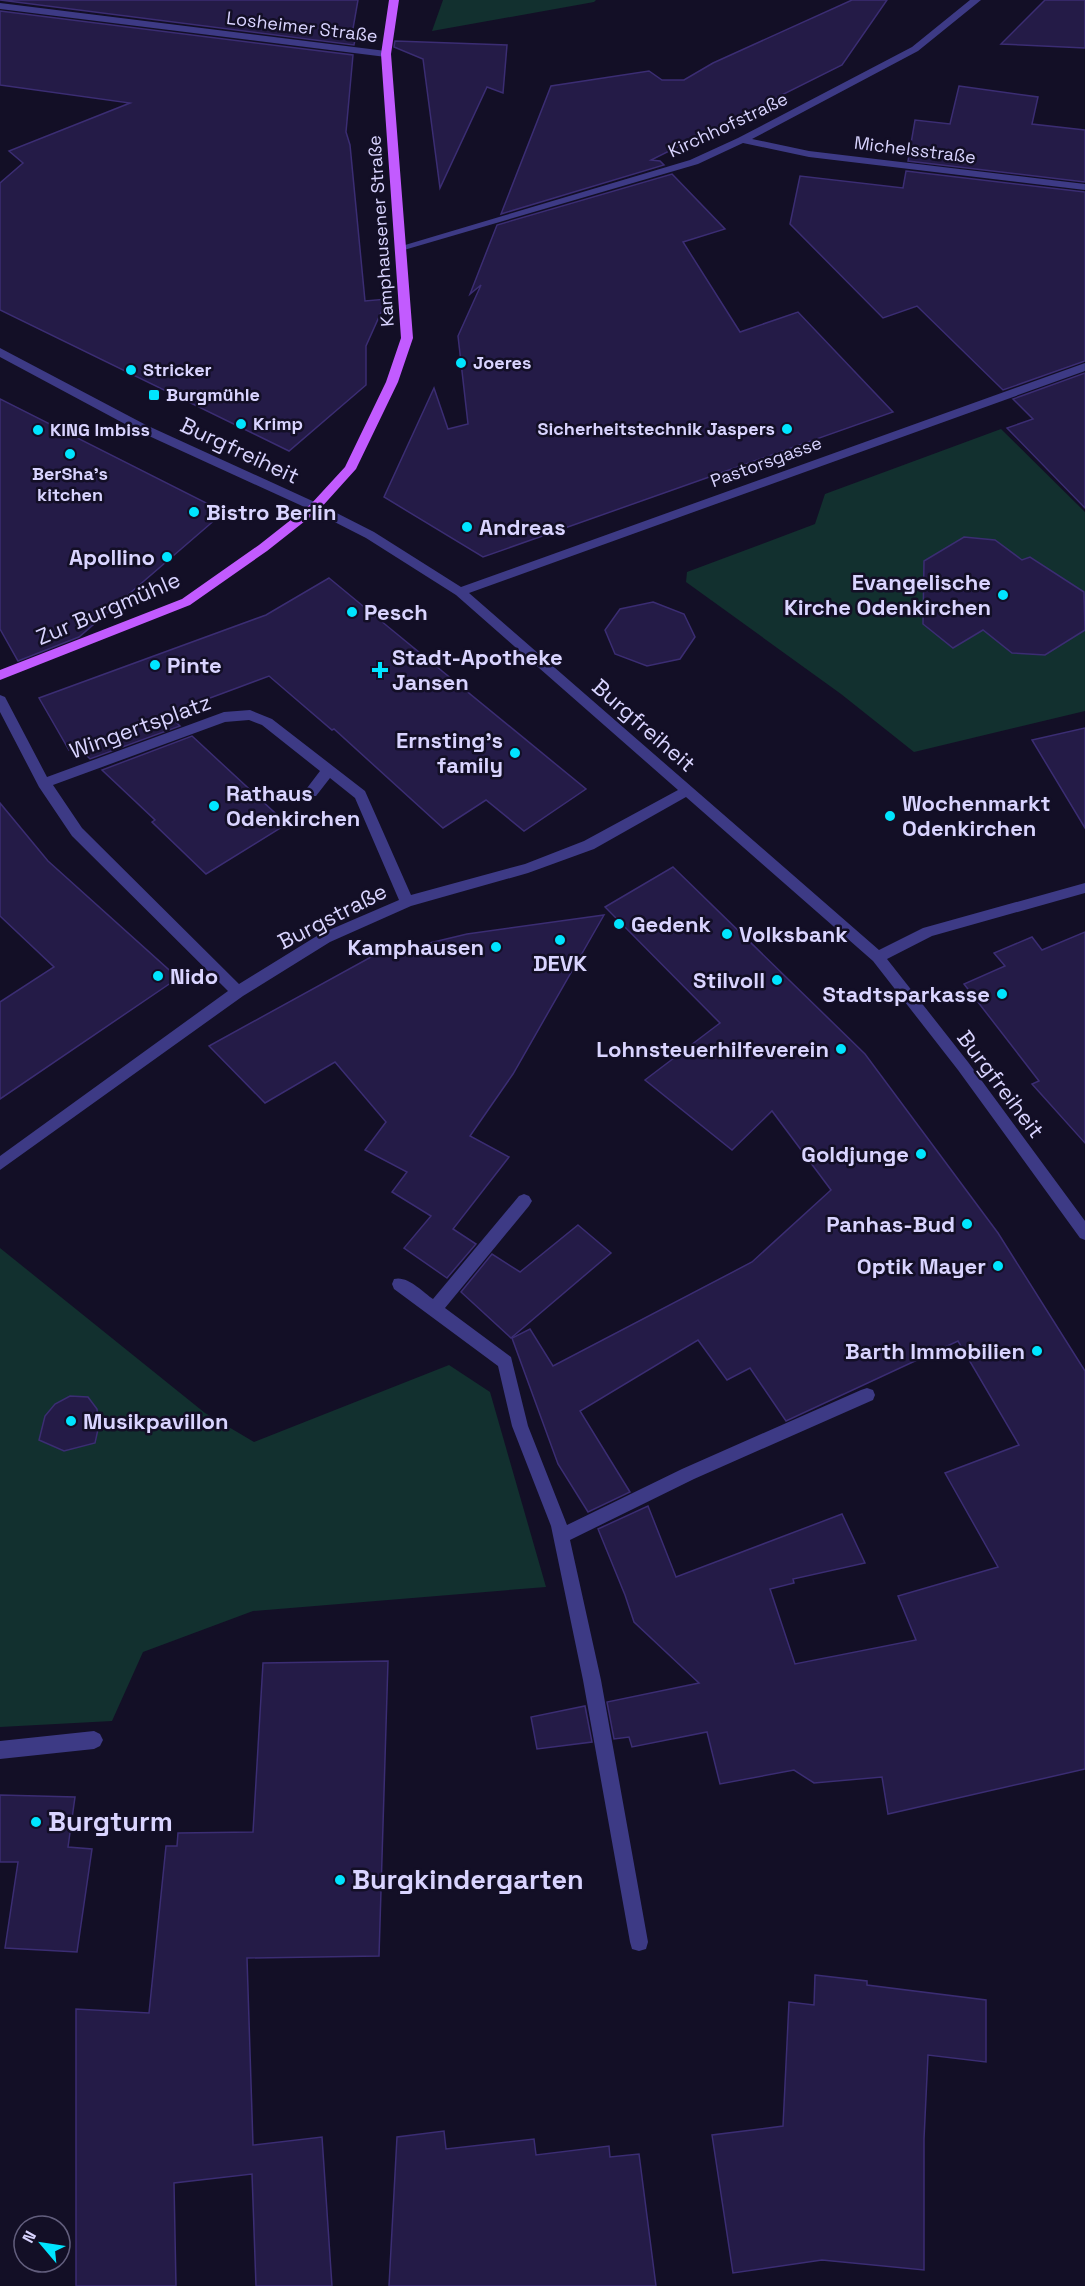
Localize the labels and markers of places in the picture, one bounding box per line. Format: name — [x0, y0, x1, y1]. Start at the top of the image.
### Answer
place label: Joeres — [473, 351, 531, 374]
marker: Joeres — [454, 356, 468, 370]
place label: Stricker — [143, 358, 212, 381]
marker: Stricker — [124, 363, 138, 377]
place label: Burgmühle — [166, 383, 260, 406]
marker: Burgmühle — [147, 388, 161, 402]
place label: Krimp — [253, 412, 303, 435]
marker: Krimp — [234, 417, 248, 431]
place label: Sicherheitstechnik Jaspers — [538, 417, 775, 440]
place label: KING Imbiss — [50, 418, 150, 441]
marker: Sicherheitstechnik Jaspers — [780, 422, 794, 436]
marker: KING Imbiss — [31, 423, 45, 437]
marker: BerSha's kitchen — [63, 447, 77, 461]
place label: BerSha's kitchen — [32, 462, 108, 506]
place label: Bistro Berlin — [206, 498, 336, 526]
marker: Bistro Berlin — [187, 505, 201, 519]
place label: Andreas — [479, 513, 566, 541]
marker: Andreas — [460, 520, 474, 534]
place label: Apollino — [69, 543, 155, 571]
marker: Apollino — [160, 550, 174, 564]
place label: Evangelische Kirche Odenkirchen — [784, 568, 991, 621]
marker: Evangelische Kirche Odenkirchen — [996, 588, 1010, 602]
place label: Pesch — [364, 598, 428, 626]
marker: Pesch — [345, 605, 359, 619]
place label: Stadt-Apotheke Jansen — [392, 643, 563, 696]
place label: Pinte — [167, 651, 222, 679]
marker: Pinte — [148, 658, 162, 672]
marker: Stadt-Apotheke Jansen — [373, 663, 387, 677]
place label: Ernsting's family — [396, 726, 503, 779]
marker: Ernsting's family — [508, 746, 522, 760]
place label: Rathaus Odenkirchen — [226, 779, 360, 832]
place label: Wochenmarkt Odenkirchen — [902, 789, 1050, 842]
marker: Rathaus Odenkirchen — [207, 799, 221, 813]
marker: Wochenmarkt Odenkirchen — [883, 809, 897, 823]
place label: Gedenk — [631, 910, 712, 938]
marker: Gedenk — [612, 917, 626, 931]
place label: Volksbank — [739, 920, 848, 948]
marker: Volksbank — [720, 927, 734, 941]
place label: Kamphausen — [347, 933, 484, 961]
marker: DEVK — [553, 933, 567, 947]
marker: Kamphausen — [489, 940, 503, 954]
place label: DEVK — [533, 949, 587, 977]
place label: Nido — [170, 962, 218, 990]
place label: Stilvoll — [693, 966, 765, 994]
marker: Nido — [151, 969, 165, 983]
marker: Stilvoll — [770, 973, 784, 987]
place label: Stadtsparkasse — [823, 980, 990, 1008]
marker: Stadtsparkasse — [995, 987, 1009, 1001]
place label: Lohnsteuerhilfeverein — [596, 1035, 829, 1063]
marker: Lohnsteuerhilfeverein — [834, 1042, 848, 1056]
place label: Goldjunge — [801, 1140, 909, 1168]
marker: Goldjunge — [914, 1147, 928, 1161]
place label: Panhas-Bud — [826, 1210, 955, 1238]
marker: Panhas-Bud — [960, 1217, 974, 1231]
place label: Optik Mayer — [857, 1252, 986, 1280]
marker: Optik Mayer — [991, 1259, 1005, 1273]
place label: Barth Immobilien — [845, 1337, 1025, 1365]
marker: Barth Immobilien — [1030, 1344, 1044, 1358]
place label: Musikpavillon — [83, 1407, 229, 1435]
marker: Musikpavillon — [64, 1414, 78, 1428]
place label: Burgturm — [48, 1804, 173, 1839]
marker: Burgturm — [29, 1815, 43, 1829]
place label: Burgkindergarten — [352, 1862, 584, 1897]
marker: Burgkindergarten — [333, 1873, 347, 1887]

